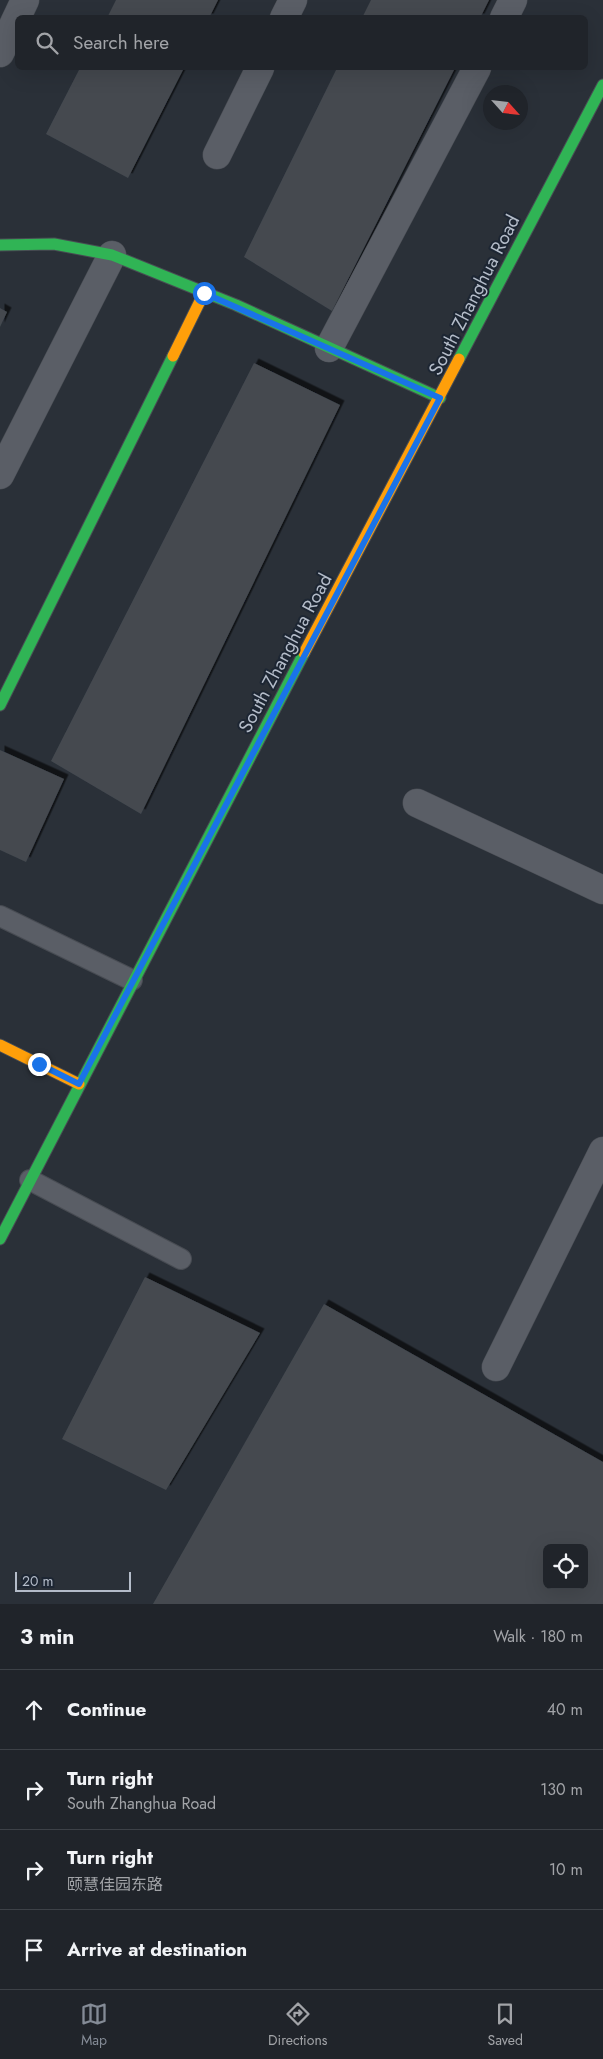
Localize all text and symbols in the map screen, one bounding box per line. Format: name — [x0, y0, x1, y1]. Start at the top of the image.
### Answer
search box — [15, 15, 588, 70]
icon: search — [33, 29, 61, 57]
text: Search here — [73, 29, 169, 56]
north arrow — [483, 85, 528, 130]
street label: South Zhanghua Road — [422, 210, 526, 380]
route start — [193, 282, 216, 305]
street label: South Zhanghua Road — [232, 569, 338, 737]
route end — [28, 1053, 51, 1076]
map controls — [543, 1544, 588, 1589]
button: locate — [543, 1544, 588, 1589]
scale bar — [15, 1569, 131, 1592]
text: 20 m — [22, 1571, 54, 1591]
text: 3 min — [20, 1622, 74, 1652]
text: Walk · 180 m — [493, 1625, 583, 1648]
icon: ahead — [20, 1696, 48, 1724]
text: Continue — [67, 1696, 146, 1723]
text: 40 m — [547, 1698, 583, 1721]
text: Turn right — [67, 1765, 153, 1792]
icon: right — [20, 1776, 48, 1804]
text: 130 m — [540, 1778, 583, 1801]
text: South Zhanghua Road — [67, 1792, 216, 1815]
text: Turn right — [67, 1844, 153, 1871]
icon: right — [20, 1856, 48, 1884]
text: 10 m — [549, 1858, 583, 1881]
text: 颐慧佳园东路 — [67, 1873, 163, 1896]
icon: arrive — [20, 1936, 48, 1964]
text: Arrive at destination — [67, 1936, 247, 1963]
tab: Map — [80, 2000, 108, 2050]
tab: Directions — [268, 2000, 327, 2050]
tab: Saved — [487, 2000, 523, 2050]

